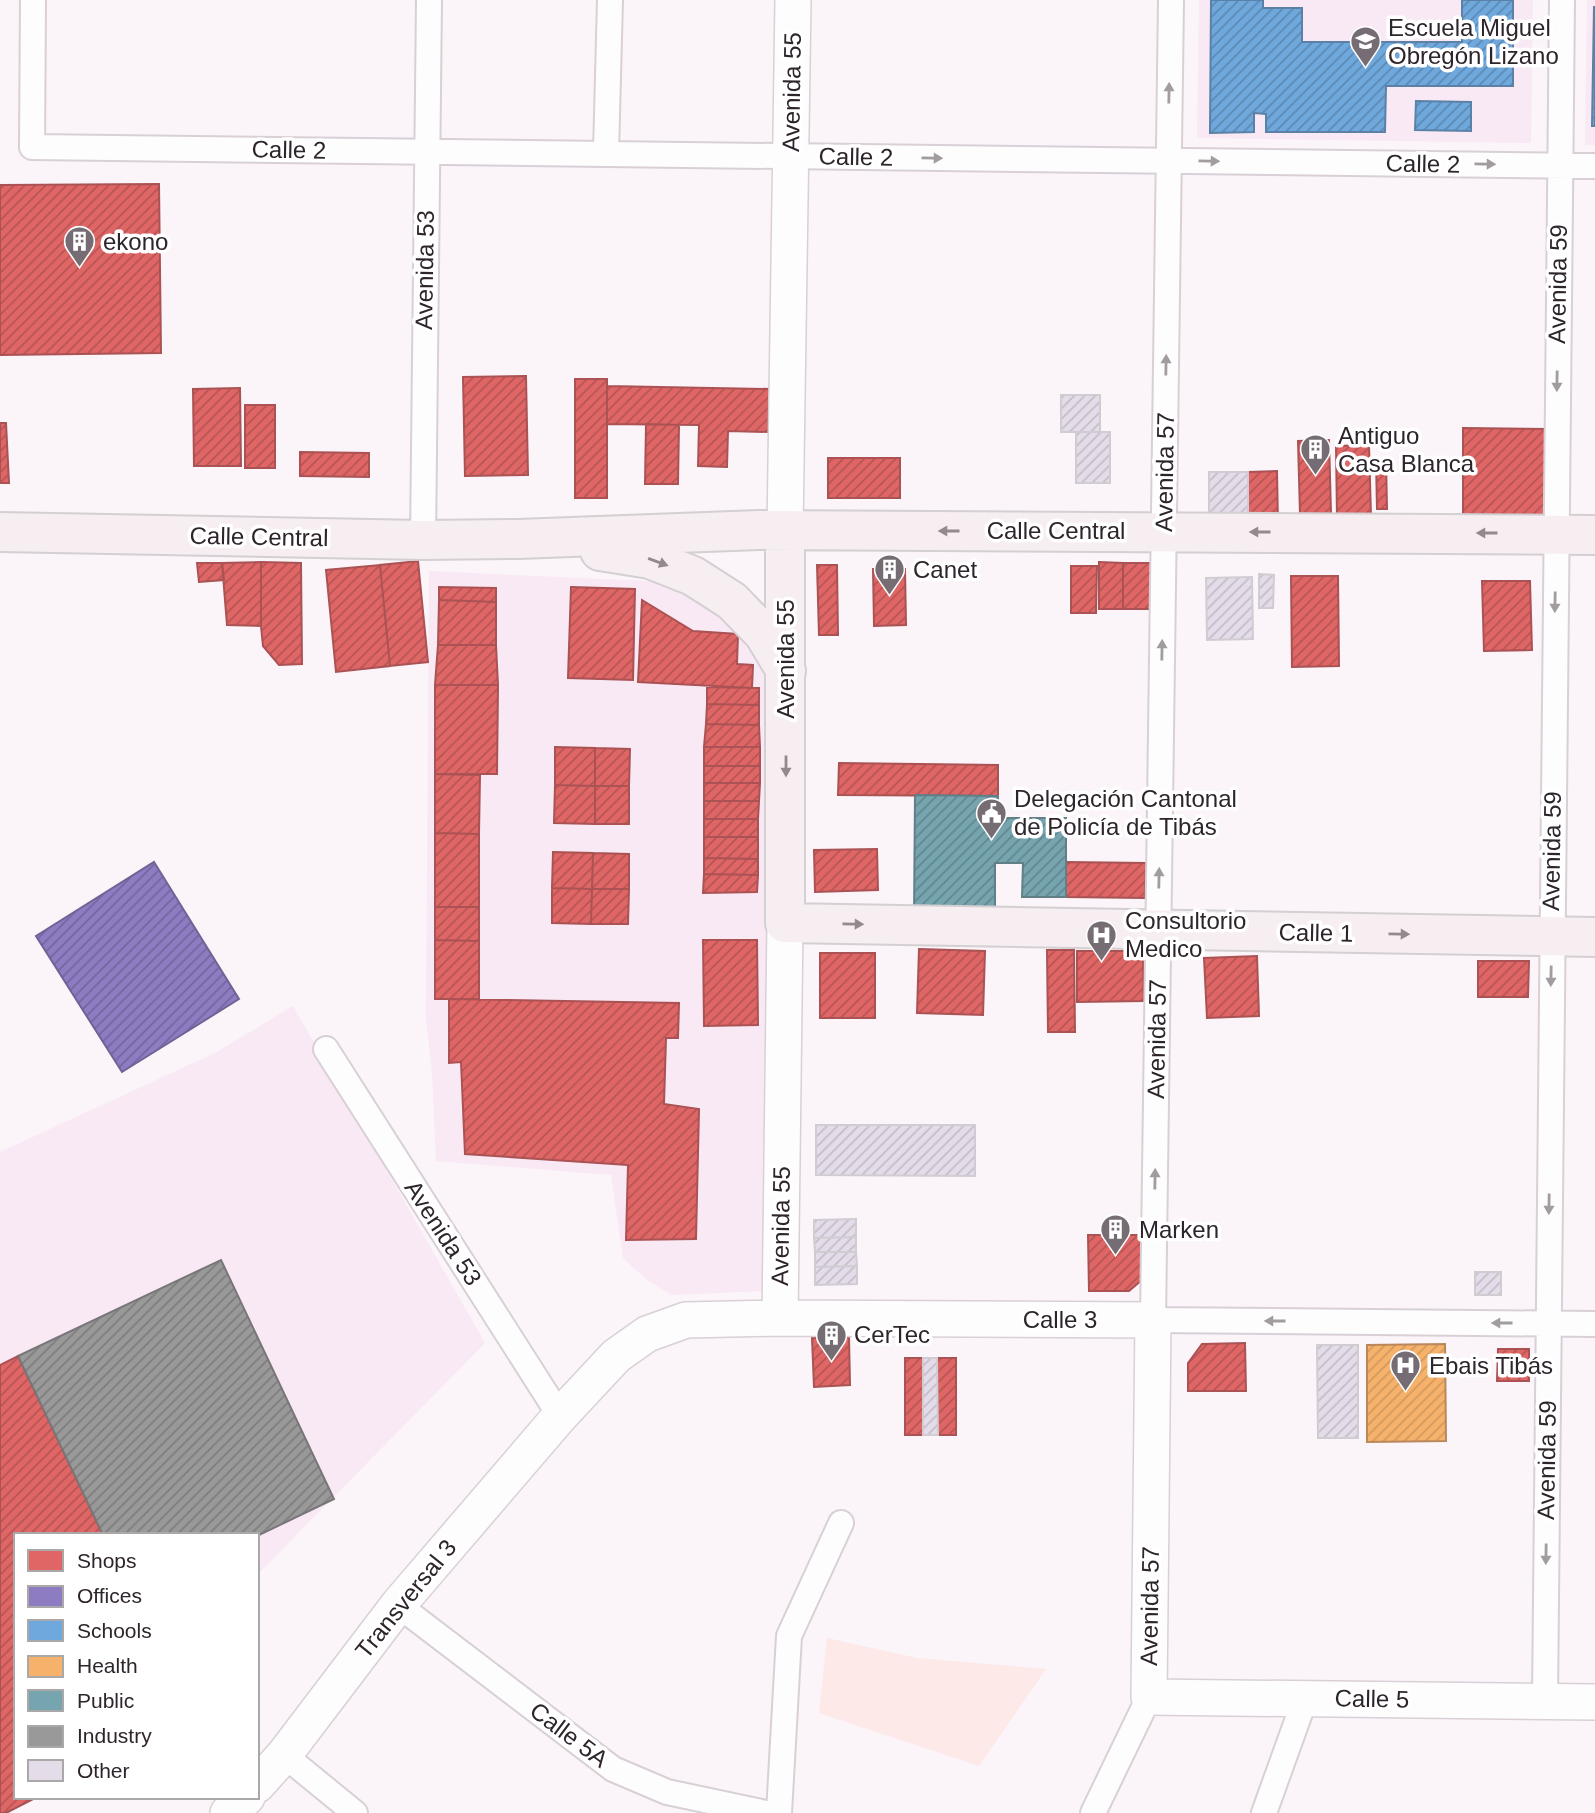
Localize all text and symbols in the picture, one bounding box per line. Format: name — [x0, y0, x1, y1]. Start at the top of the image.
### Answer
place label: Escuela Miguel Obregón Lizano — [1388, 14, 1559, 69]
school or university icon: Escuela Miguel Obregón Lizano — [1348, 25, 1382, 69]
street label: Avenida 55 — [777, 32, 806, 152]
one-way arrow — [1164, 81, 1175, 103]
street label: Calle 2 — [251, 135, 327, 164]
street label: Calle 2 — [818, 142, 894, 171]
street label: Calle 2 — [1385, 149, 1461, 178]
one-way arrow — [921, 152, 943, 164]
one-way arrow — [1198, 155, 1220, 167]
one-way arrow — [1474, 159, 1496, 170]
street label: Avenida 53 — [410, 210, 439, 330]
street label: Avenida 59 — [1543, 224, 1572, 344]
building icon: ekono — [63, 225, 97, 269]
place label: ekono — [103, 228, 168, 255]
one-way arrow — [1160, 353, 1172, 375]
one-way arrow — [1551, 370, 1563, 392]
street label: Avenida 57 — [1150, 412, 1179, 532]
place label: Antiguo Casa Blanca — [1338, 422, 1475, 477]
building icon: Antiguo Casa Blanca — [1298, 433, 1332, 477]
street label: Calle Central — [987, 517, 1125, 544]
street label: Calle Central — [189, 522, 329, 551]
one-way arrow — [938, 525, 960, 536]
one-way arrow — [1249, 526, 1271, 538]
one-way arrow — [1476, 527, 1498, 539]
building icon: Canet — [873, 553, 907, 597]
place label: Canet — [913, 556, 977, 583]
one-way arrow — [647, 557, 668, 568]
one-way arrow — [1549, 591, 1561, 613]
street label: Avenida 55 — [772, 599, 799, 719]
one-way arrow — [1157, 639, 1168, 661]
one-way arrow — [780, 755, 792, 777]
place label: Delegación Cantonal de Policía de Tibás — [1014, 785, 1237, 840]
street label: Avenida 59 — [1537, 791, 1566, 911]
public building icon: Delegación Cantonal de Policía de Tibás — [974, 796, 1008, 840]
one-way arrow — [1153, 866, 1165, 888]
place label: Consultorio Medico — [1125, 907, 1246, 962]
hospital icon: Consultorio Medico — [1085, 918, 1119, 962]
street label: Calle 1 — [1278, 918, 1354, 947]
one-way arrow — [842, 919, 864, 930]
one-way arrow — [1388, 929, 1410, 940]
one-way arrow — [1545, 966, 1557, 988]
street label: Avenida 57 — [1142, 979, 1171, 1099]
street label: Avenida 55 — [766, 1166, 795, 1286]
one-way arrow — [1149, 1167, 1161, 1189]
street label: Avenida 53 — [400, 1175, 487, 1290]
one-way arrow — [1543, 1193, 1555, 1215]
building icon: Marken — [1099, 1213, 1133, 1257]
place label: Marken — [1139, 1216, 1219, 1243]
street label: Calle 3 — [1023, 1306, 1097, 1333]
one-way arrow — [1264, 1315, 1286, 1327]
one-way arrow — [1491, 1317, 1513, 1329]
building icon: CerTec — [814, 1318, 848, 1362]
place label: CerTec — [854, 1321, 930, 1348]
hospital icon: Ebais Tibás — [1389, 1349, 1423, 1393]
place label: Ebais Tibás — [1429, 1352, 1553, 1379]
street label: Avenida 59 — [1532, 1400, 1561, 1520]
legend — [14, 1533, 259, 1799]
street label: Transversal 3 — [350, 1534, 462, 1663]
one-way arrow — [1540, 1543, 1552, 1565]
street label: Avenida 57 — [1135, 1546, 1164, 1666]
text: Shops — [77, 1549, 137, 1572]
text: Offices — [77, 1584, 142, 1607]
text: Schools — [77, 1619, 152, 1642]
text: Health — [77, 1654, 138, 1677]
street label: Calle 5 — [1334, 1684, 1410, 1713]
text: Public — [77, 1689, 134, 1712]
street label: Calle 5A — [525, 1697, 614, 1773]
text: Industry — [77, 1724, 152, 1747]
text: Other — [77, 1759, 130, 1782]

